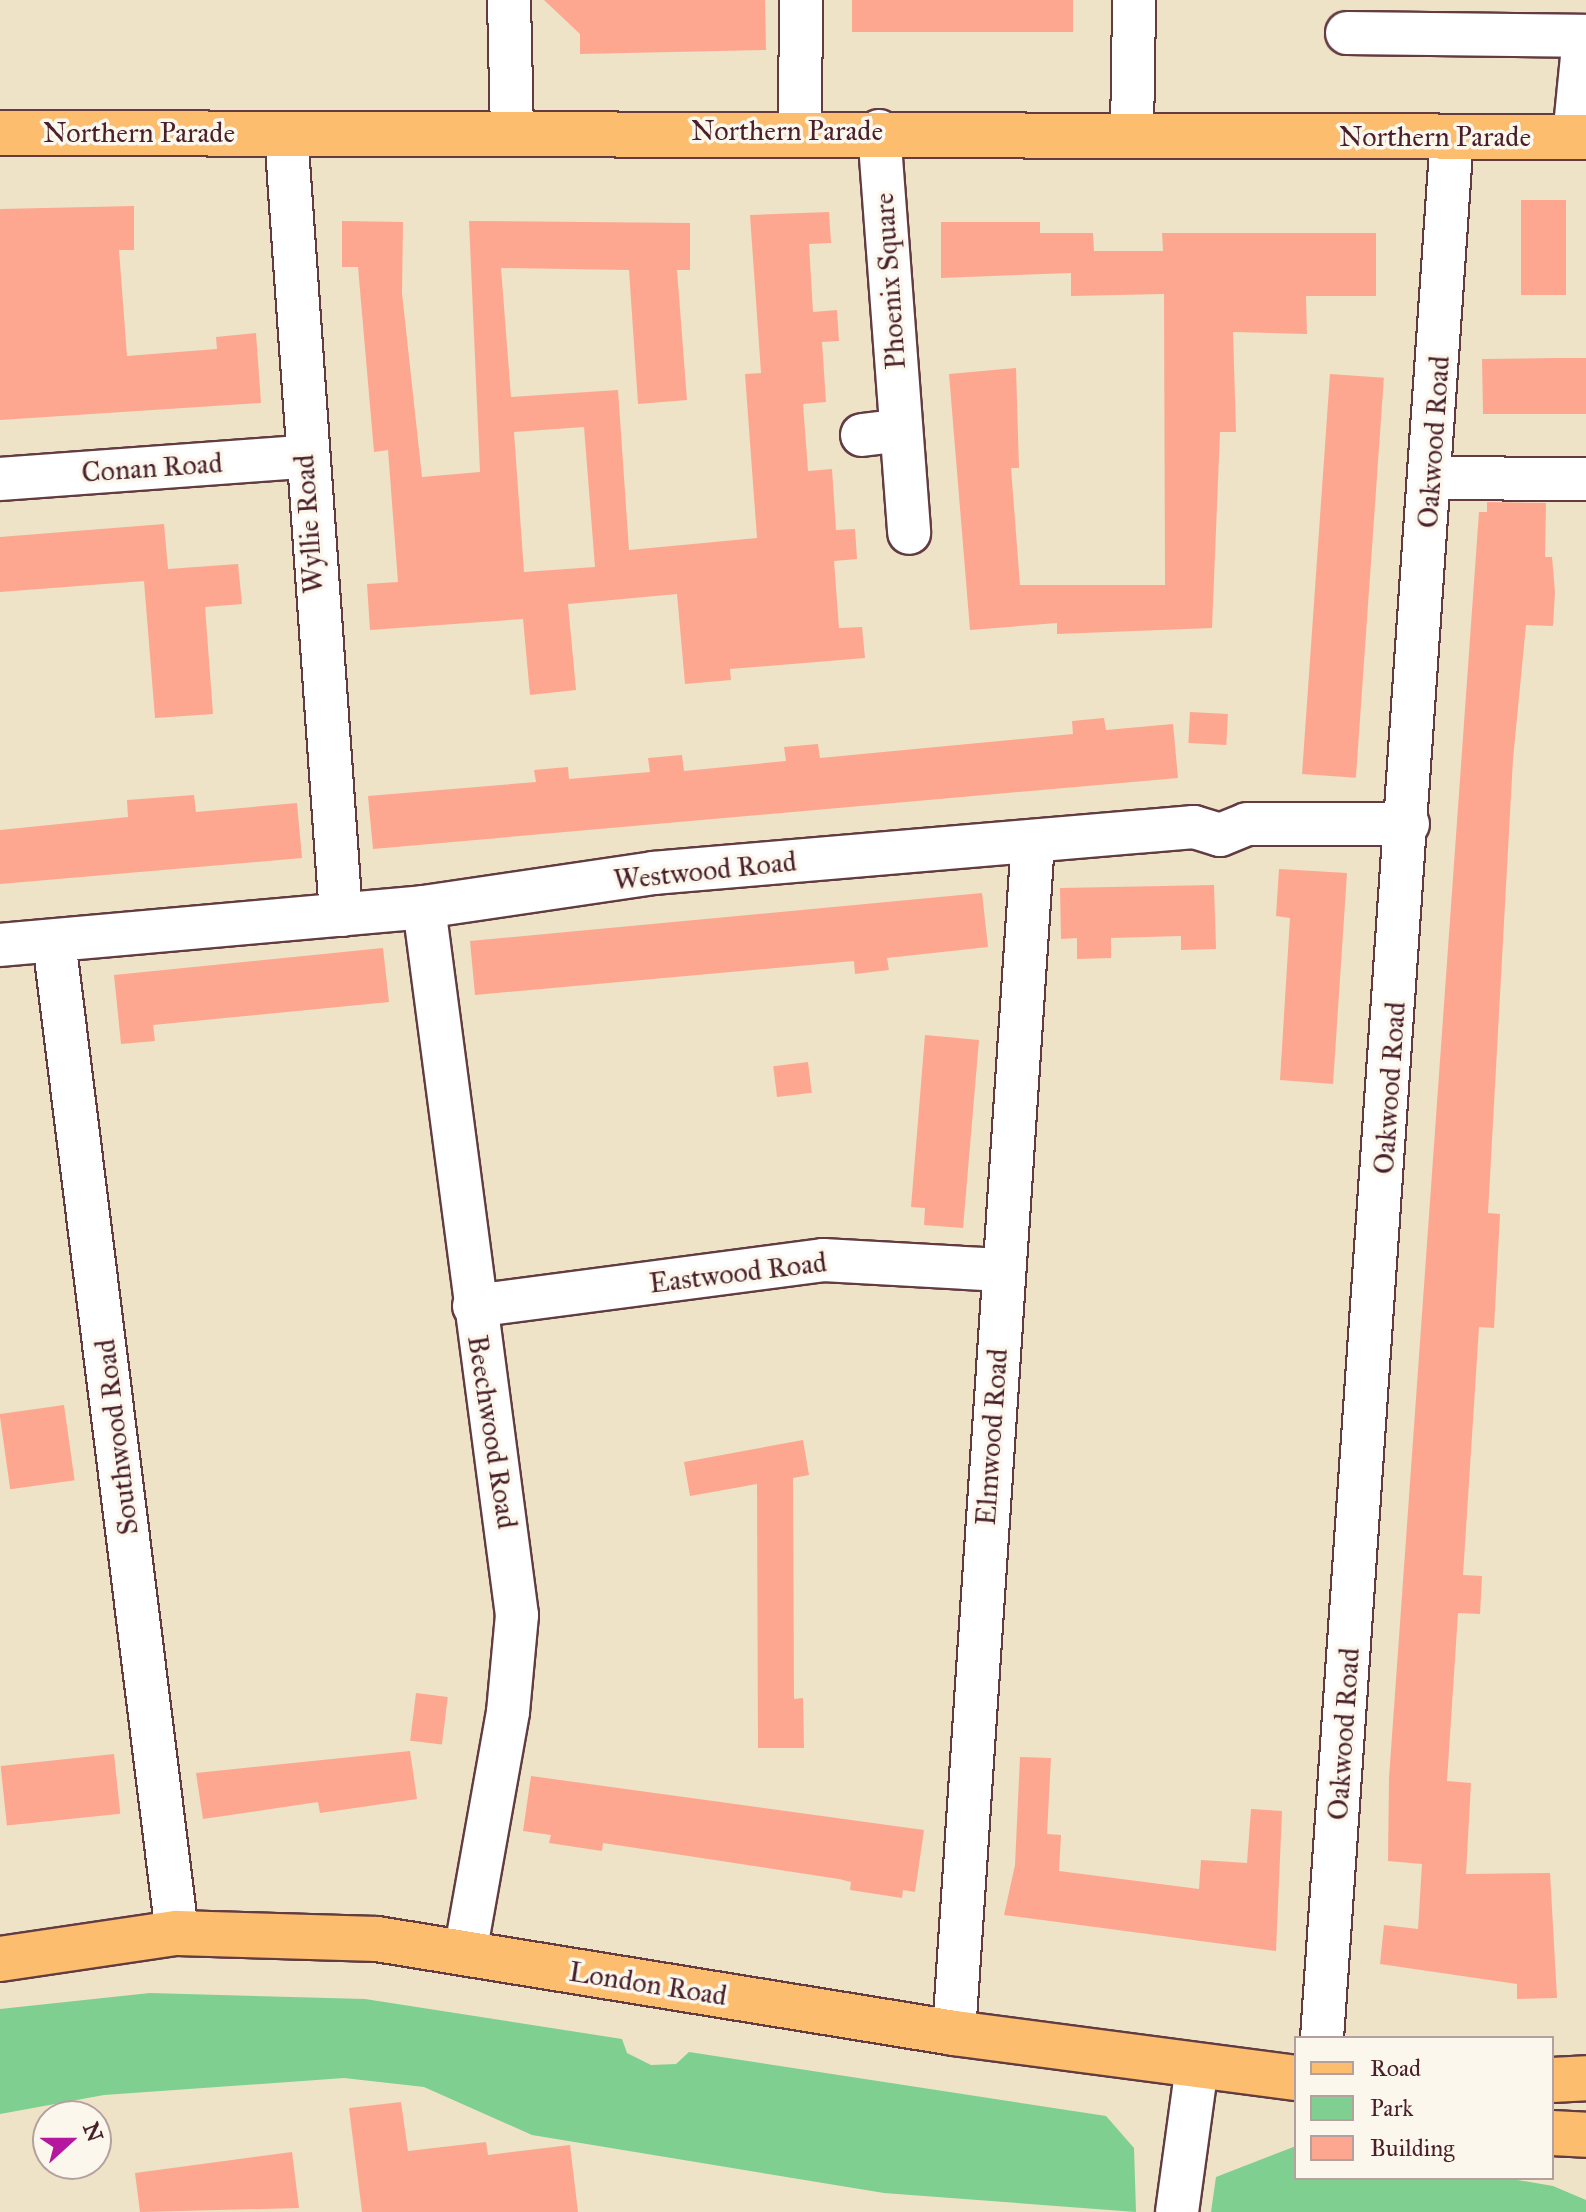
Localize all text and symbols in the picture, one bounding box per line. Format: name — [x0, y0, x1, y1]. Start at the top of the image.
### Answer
street label: Northern Parade — [691, 114, 883, 148]
street label: Northern Parade — [43, 116, 235, 150]
street label: Northern Parade — [1339, 120, 1531, 154]
street label: Phoenix Square — [867, 192, 913, 370]
street label: Oakwood Road — [1411, 355, 1457, 529]
street label: Conan Road — [80, 446, 224, 490]
street label: Wyllie Road — [287, 453, 331, 595]
street label: Westwood Road — [612, 845, 798, 897]
street label: Oakwood Road — [1367, 1001, 1413, 1175]
street label: Eastwood Road — [647, 1245, 829, 1301]
street label: Beechwood Road — [460, 1333, 524, 1531]
street label: Southwood Road — [88, 1337, 146, 1537]
street label: Elmwood Road — [969, 1347, 1015, 1527]
street label: Oakwood Road — [1321, 1647, 1367, 1821]
street label: London Road — [567, 1955, 729, 2013]
legend — [1294, 2036, 1554, 2180]
text: Road — [1370, 2053, 1421, 2083]
text: Park — [1370, 2093, 1413, 2123]
north arrow — [32, 2100, 112, 2180]
text: N — [77, 2118, 109, 2145]
text: Building — [1370, 2133, 1455, 2163]

